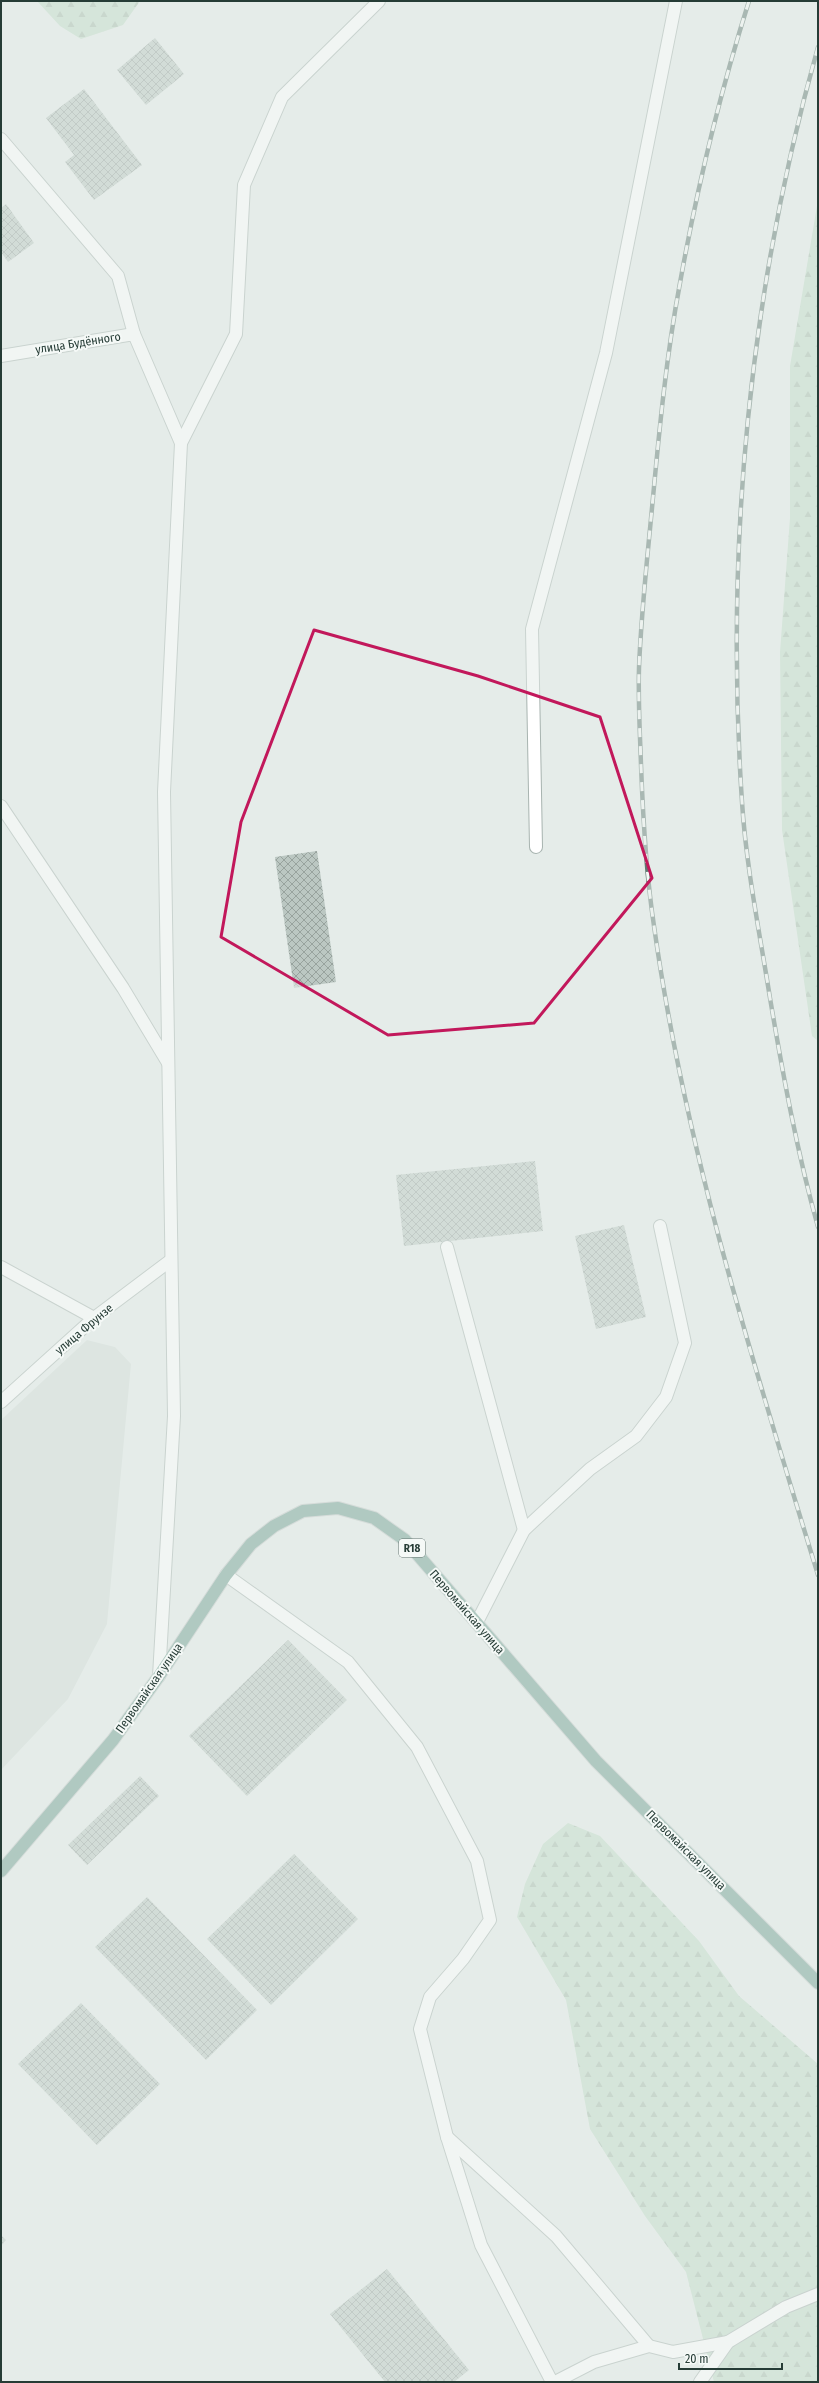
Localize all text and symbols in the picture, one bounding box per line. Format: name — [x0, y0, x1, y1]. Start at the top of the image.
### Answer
street label: улица Будённого — [34, 329, 122, 357]
street label: улица Фрунзе — [52, 1301, 116, 1357]
road number: R18 — [399, 1539, 425, 1557]
street label: Первомайская улица — [427, 1567, 507, 1657]
street label: Первомайская улица — [113, 1640, 185, 1736]
street label: Первомайская улица — [643, 1807, 729, 1893]
scale bar — [679, 2345, 782, 2371]
text: 20 m — [685, 2352, 709, 2366]

